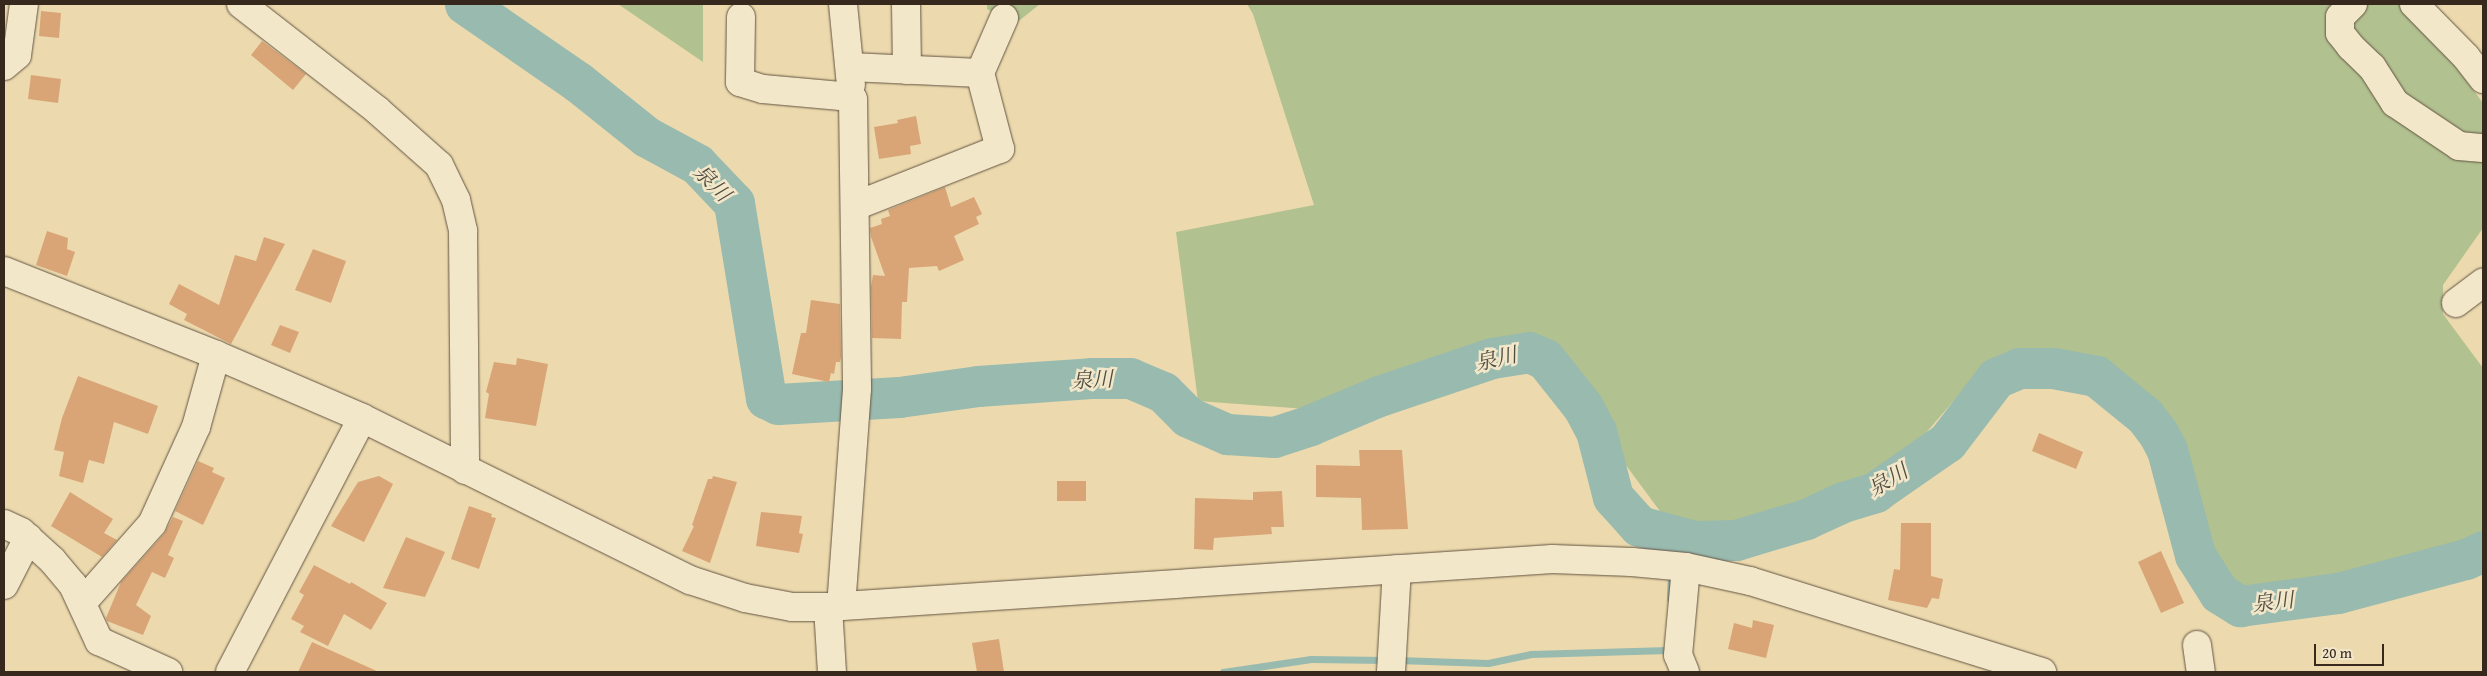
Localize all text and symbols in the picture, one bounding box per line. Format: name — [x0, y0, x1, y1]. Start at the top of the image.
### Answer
water label: 泉川 — [688, 159, 736, 207]
water label: 泉川 — [1473, 342, 1519, 376]
water label: 泉川 — [1070, 366, 1114, 394]
water label: 泉川 — [1864, 458, 1912, 502]
water label: 泉川 — [2251, 587, 2295, 617]
scale bar — [2317, 634, 2387, 666]
text: 20 m — [2322, 642, 2352, 663]

